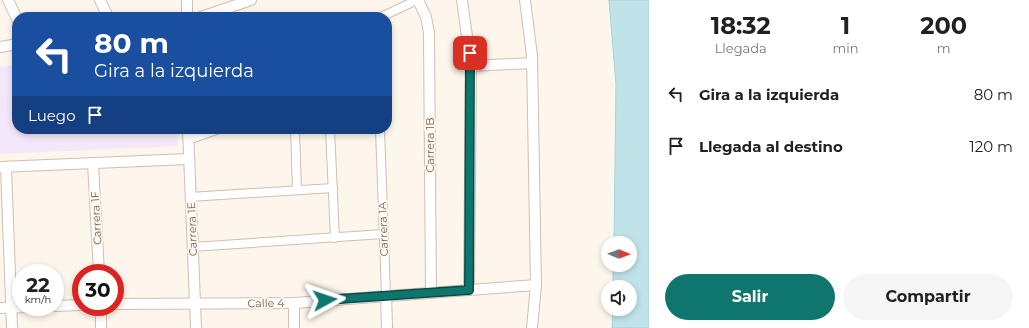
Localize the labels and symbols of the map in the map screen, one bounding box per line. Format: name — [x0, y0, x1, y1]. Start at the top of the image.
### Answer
pin — [453, 36, 487, 70]
street label: Carrera 1B — [423, 117, 437, 173]
street label: Carrera 1F — [88, 191, 104, 245]
street label: Carrera 1A — [375, 201, 391, 257]
street label: Carrera 1E — [184, 202, 200, 256]
north arrow — [601, 236, 637, 272]
speed limit sign: 30 — [72, 264, 124, 316]
position arrow — [304, 279, 346, 321]
street label: Calle 4 — [247, 296, 285, 310]

